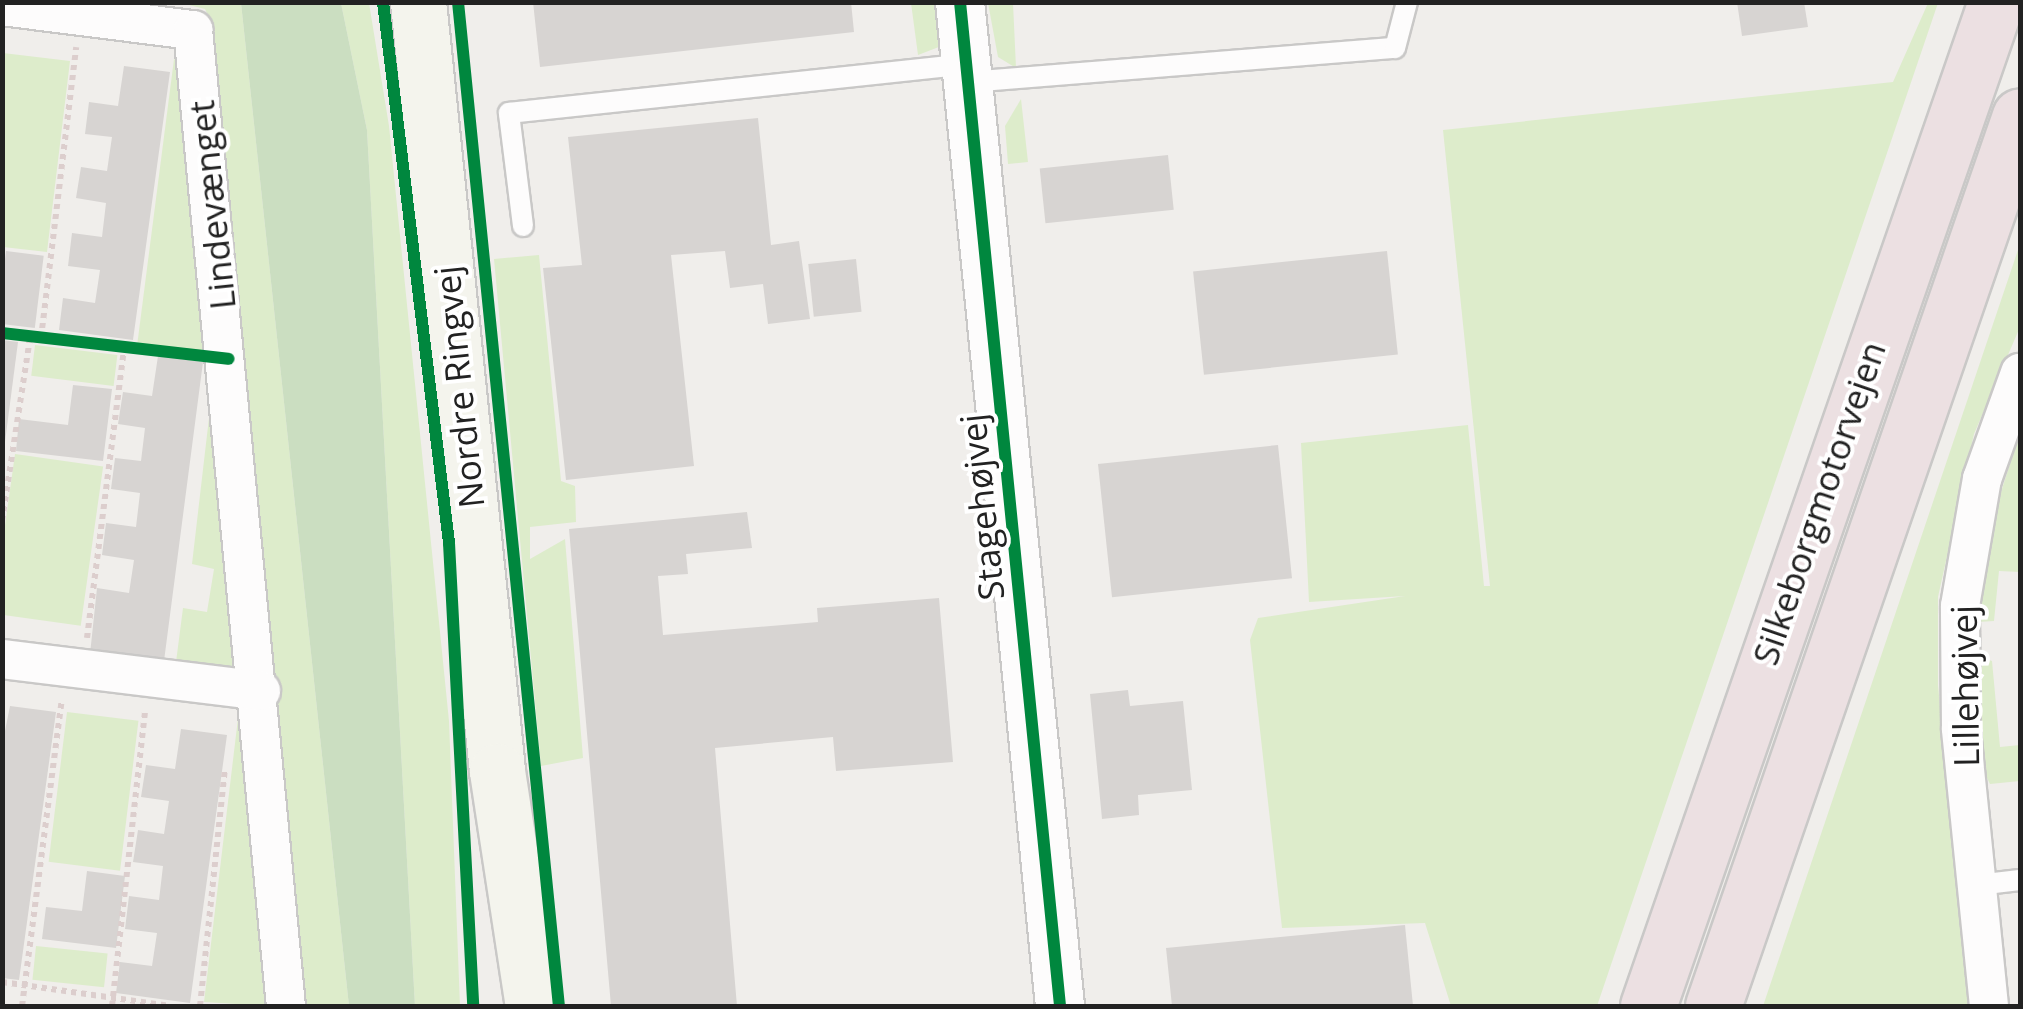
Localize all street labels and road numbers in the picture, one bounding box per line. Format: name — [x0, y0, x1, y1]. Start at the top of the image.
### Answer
street label: Lindevænget — [180, 98, 244, 312]
street label: Nordre Ringvej — [425, 264, 493, 510]
street label: Silkeborgmotorvejen — [1744, 336, 1894, 670]
street label: Stagehøjvej — [951, 412, 1013, 602]
street label: Lillehøjvej — [1943, 605, 1987, 767]

